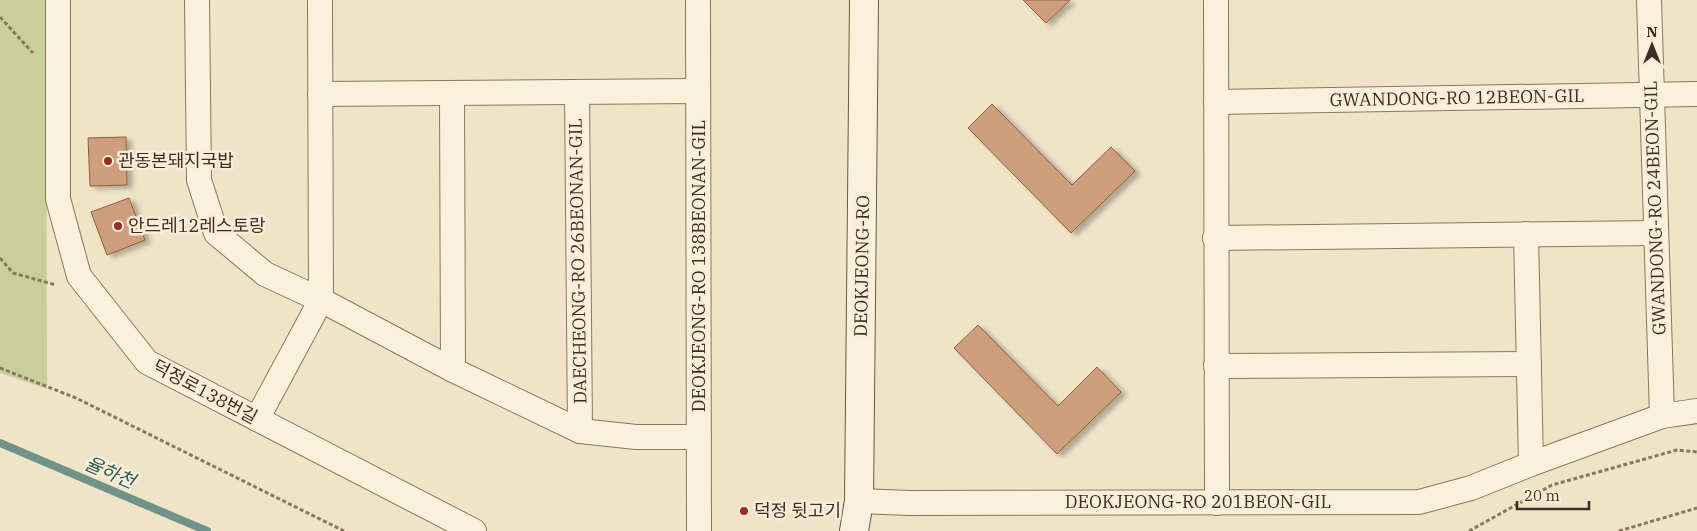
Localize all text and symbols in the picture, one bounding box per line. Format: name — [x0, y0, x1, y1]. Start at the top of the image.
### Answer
north arrow — [1627, 20, 1677, 70]
text: N — [1646, 23, 1658, 41]
street label: GWANDONG-RO 24BEON-GIL — [1639, 80, 1670, 336]
street label: GWANDONG-RO 12BEON-GIL — [1329, 84, 1585, 111]
street label: DAECHEONG-RO 26BEONAN-GIL — [564, 118, 591, 404]
street label: DEOKJEONG-RO 138BEONAN-GIL — [687, 120, 710, 412]
place label: 관동본돼지국밥 — [118, 149, 234, 172]
marker: 관동본돼지국밥 — [102, 155, 114, 167]
street label: DEOKJEONG-RO — [849, 195, 874, 337]
place label: 안드레12레스토랑 — [128, 214, 266, 237]
marker: 안드레12레스토랑 — [112, 220, 124, 232]
street label: 덕정로138번길 — [149, 354, 261, 429]
water label: 율하천 — [81, 451, 140, 494]
scale bar — [1517, 478, 1590, 510]
text: 20 m — [1524, 486, 1560, 505]
street label: DEOKJEONG-RO 201BEON-GIL — [1065, 490, 1331, 513]
place label: 덕정 뒷고기 — [754, 499, 841, 522]
marker: 덕정 뒷고기 — [738, 505, 750, 517]

